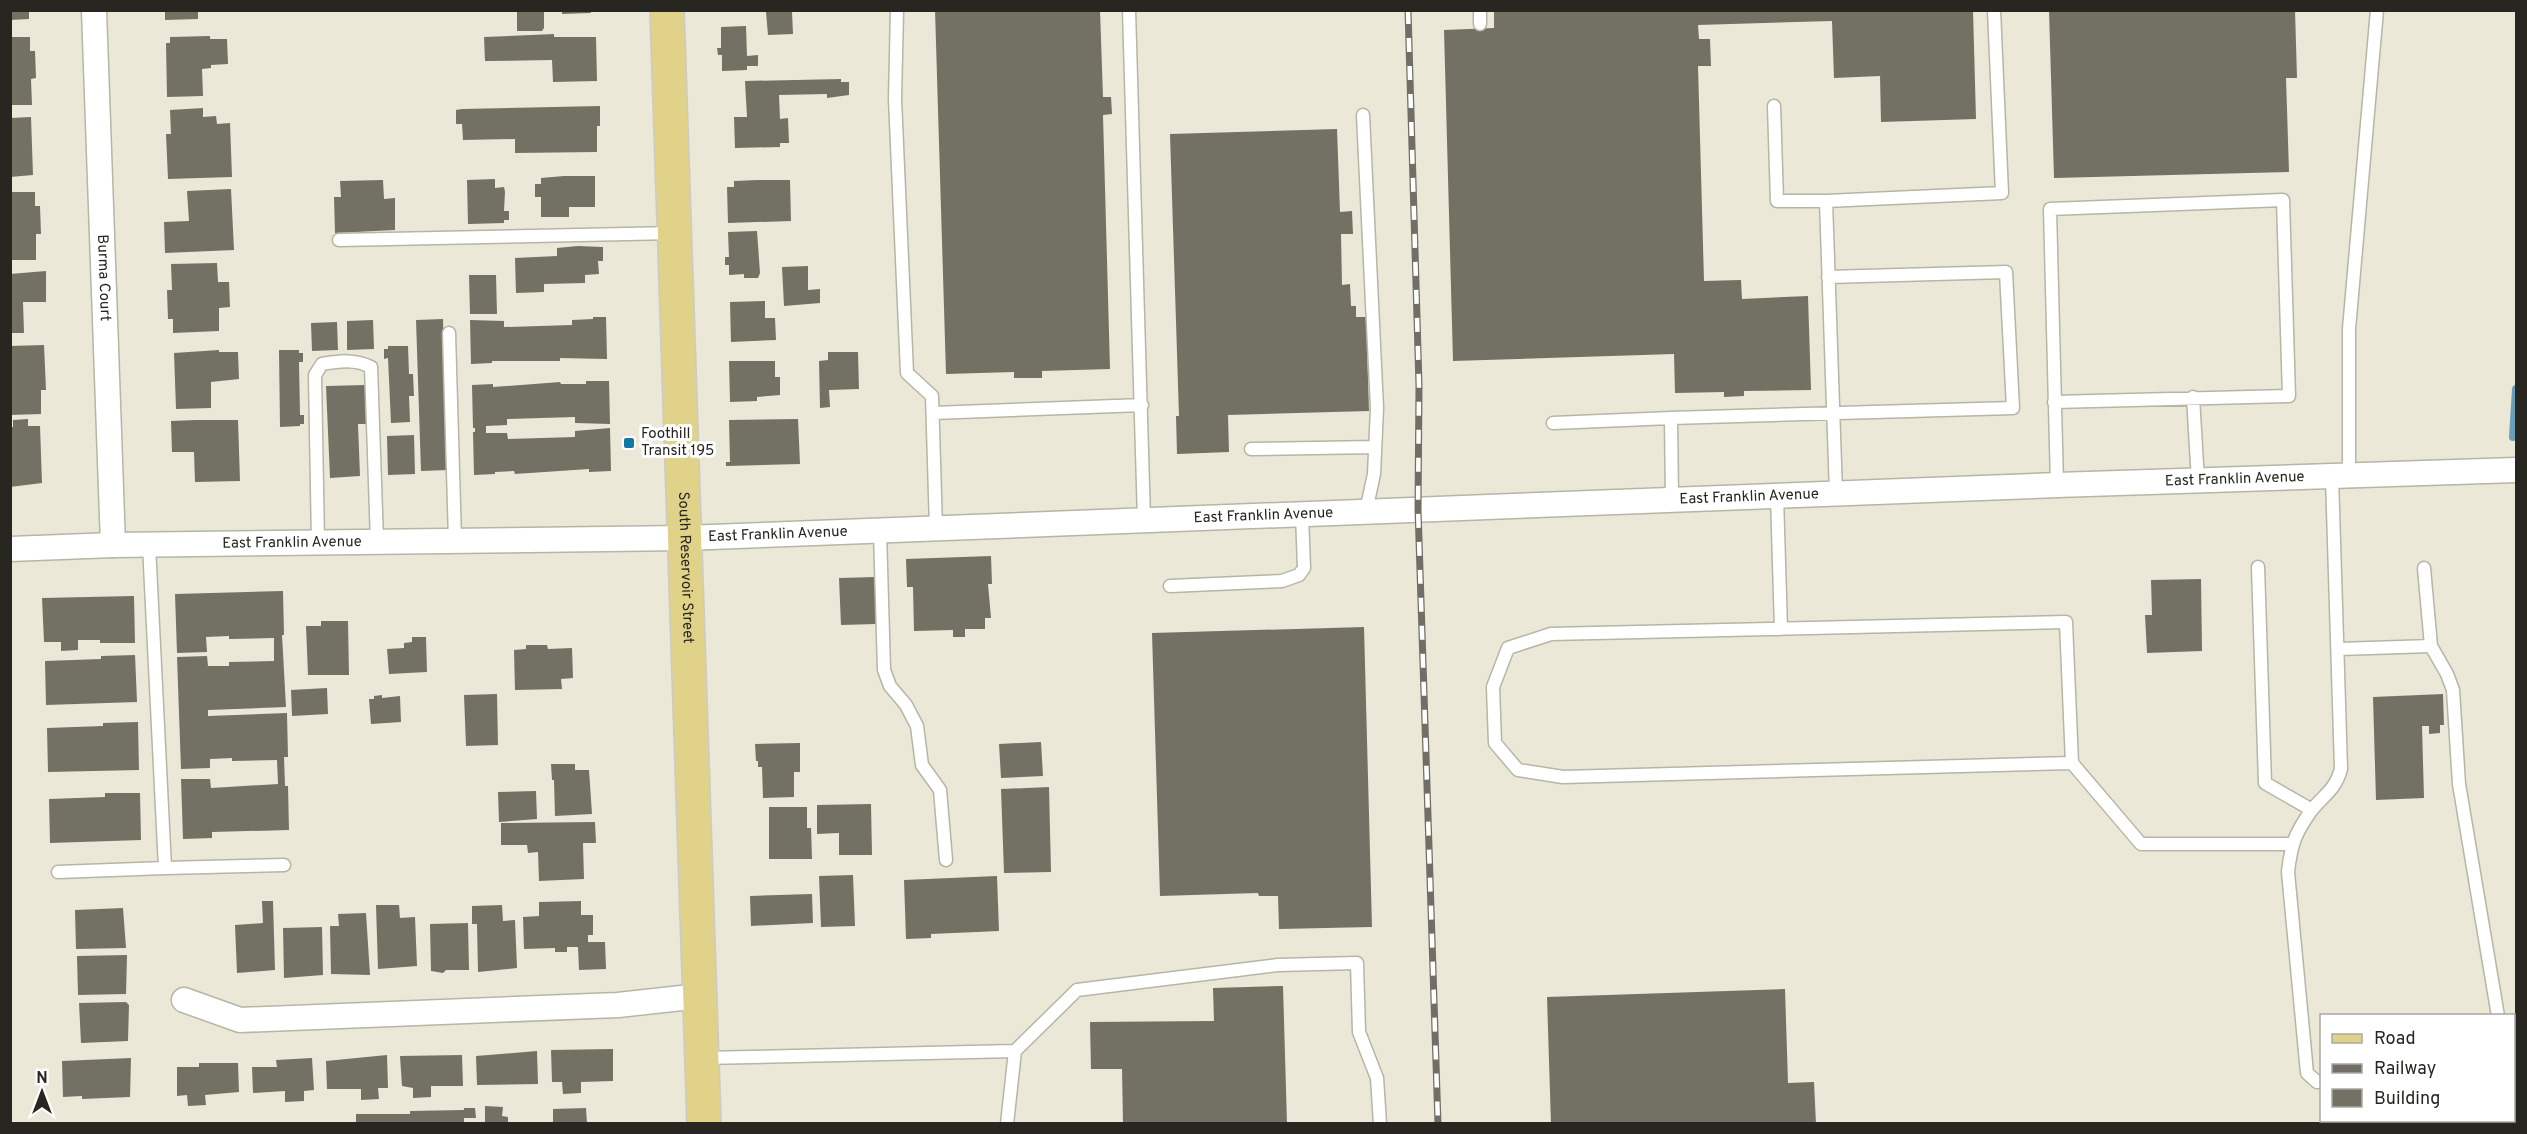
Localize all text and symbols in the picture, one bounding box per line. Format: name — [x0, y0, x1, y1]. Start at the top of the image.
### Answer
street label: Burma Court — [92, 234, 115, 322]
place label: Foothill Transit 195 — [641, 425, 714, 461]
marker: Foothill Transit 195 — [622, 436, 636, 450]
street label: East Franklin Avenue — [2165, 467, 2305, 491]
street label: East Franklin Avenue — [1679, 485, 1819, 509]
street label: South Reservoir Street — [674, 491, 698, 644]
street label: East Franklin Avenue — [1193, 503, 1334, 528]
street label: East Franklin Avenue — [708, 522, 848, 547]
street label: East Franklin Avenue — [222, 532, 362, 553]
legend — [2320, 1014, 2515, 1122]
text: Road — [2374, 1028, 2416, 1051]
text: Railway — [2374, 1058, 2436, 1081]
north arrow — [12, 1062, 72, 1122]
text: N — [36, 1069, 48, 1089]
text: Building — [2374, 1088, 2440, 1111]

